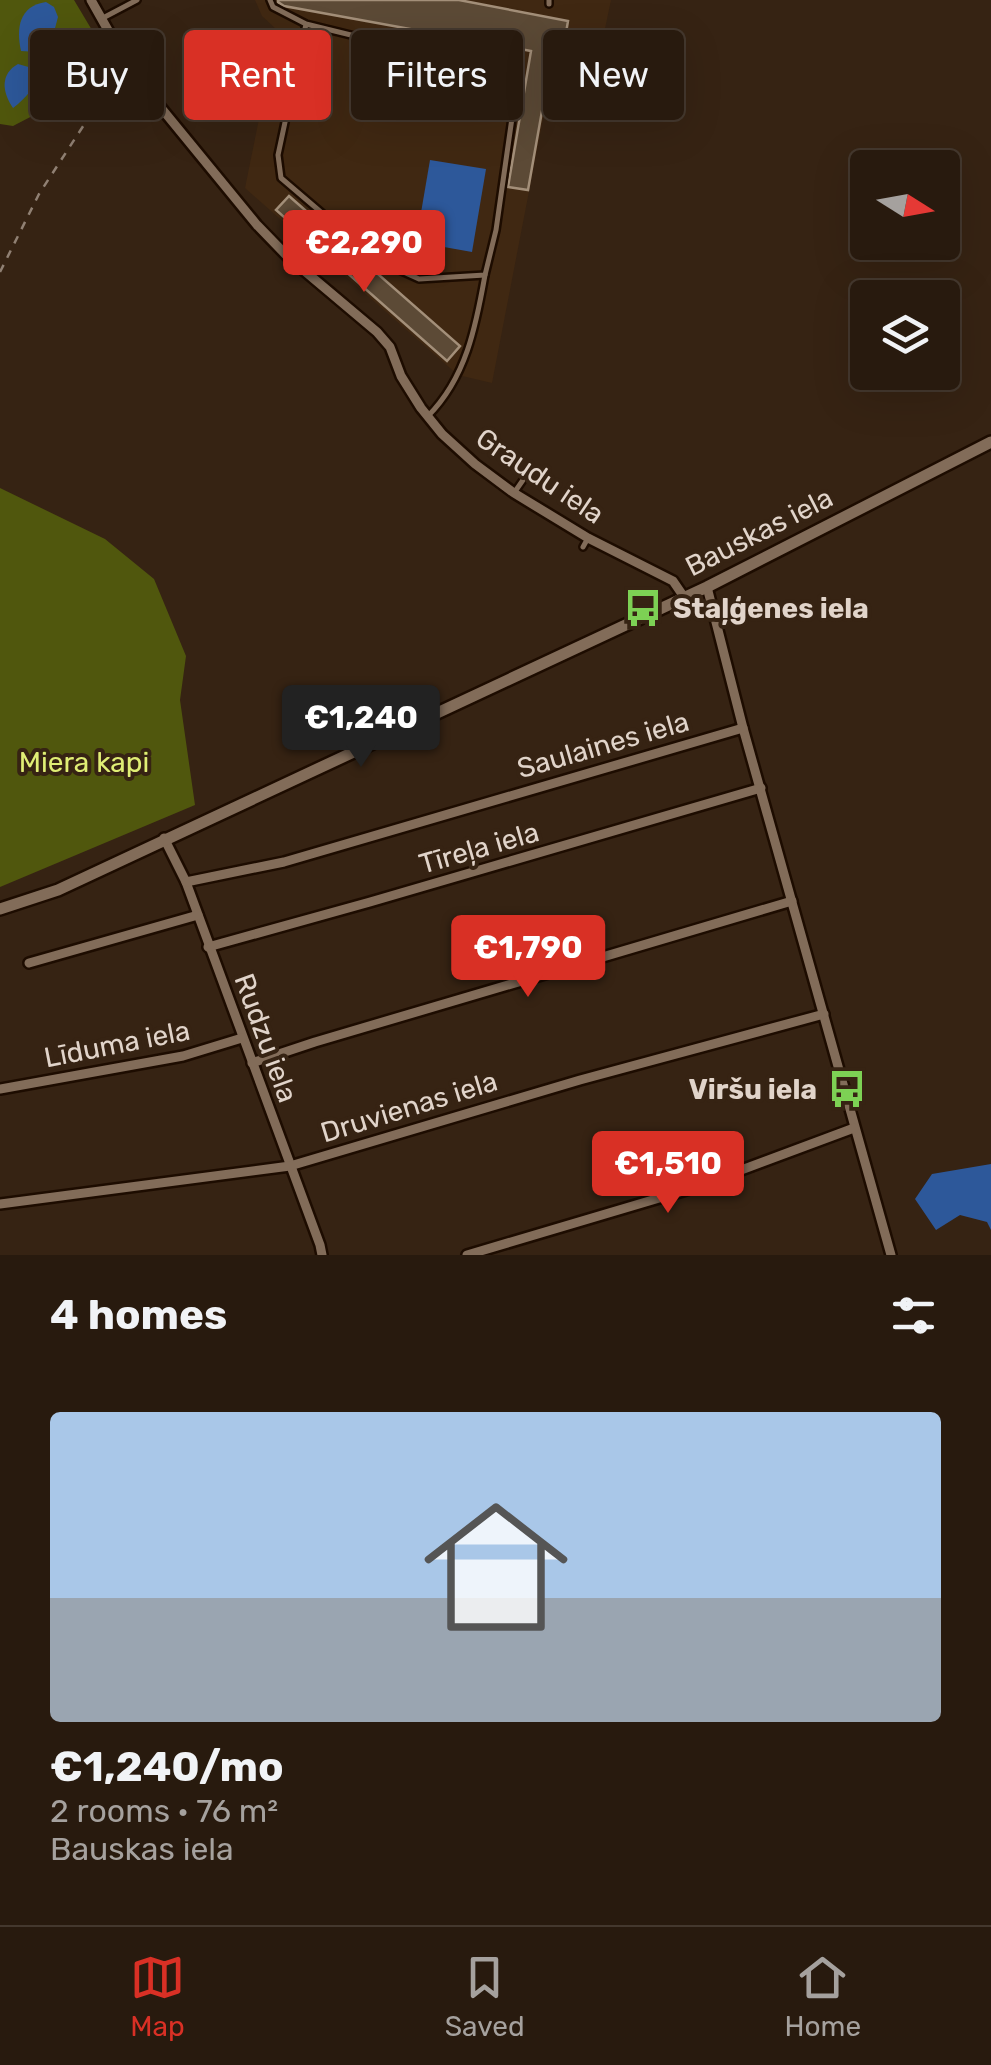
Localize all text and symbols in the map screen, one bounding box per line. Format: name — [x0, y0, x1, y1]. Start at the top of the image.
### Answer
chip: Buy — [30, 30, 164, 120]
chip: Rent — [184, 30, 331, 120]
chip: Filters — [351, 30, 523, 120]
chip: New — [543, 30, 684, 120]
north arrow — [850, 150, 960, 260]
map controls — [850, 150, 960, 390]
pin: €2,290 — [283, 210, 445, 295]
text: €2,290 — [305, 223, 423, 261]
button: layers — [850, 280, 960, 390]
street label: Graudu iela — [470, 421, 610, 531]
street label: Bauskas iela — [680, 481, 838, 583]
bus stop icon: Staļģenes iela — [622, 587, 664, 629]
place label: Staļģenes iela — [673, 592, 869, 625]
pin: €1,240 — [280, 685, 442, 770]
text: €1,240 — [304, 698, 418, 736]
street label: Saulaines iela — [513, 705, 693, 785]
park label: Miera kapi — [19, 746, 149, 779]
street label: Tīreļa iela — [415, 815, 543, 881]
pin: €1,790 — [447, 915, 609, 1000]
text: €1,790 — [473, 928, 583, 966]
street label: Rudzu iela — [227, 969, 305, 1107]
street label: Līduma iela — [41, 1014, 193, 1074]
street label: Druvienas iela — [317, 1064, 501, 1150]
bus stop icon: Viršu iela — [826, 1068, 868, 1110]
place label: Viršu iela — [689, 1073, 817, 1106]
pin: €1,510 — [587, 1131, 749, 1216]
text: €1,510 — [614, 1144, 722, 1182]
icon: filters — [886, 1288, 941, 1343]
text: 4 homes — [50, 1290, 227, 1340]
icon: home — [406, 1477, 586, 1657]
text: €1,240/mo — [50, 1742, 284, 1792]
text: 2 rooms · 76 m² — [50, 1792, 278, 1830]
text: Bauskas iela — [50, 1830, 234, 1868]
tab: Map — [130, 1950, 185, 2043]
tab: Saved — [445, 1950, 525, 2043]
tab: Home — [784, 1950, 861, 2043]

